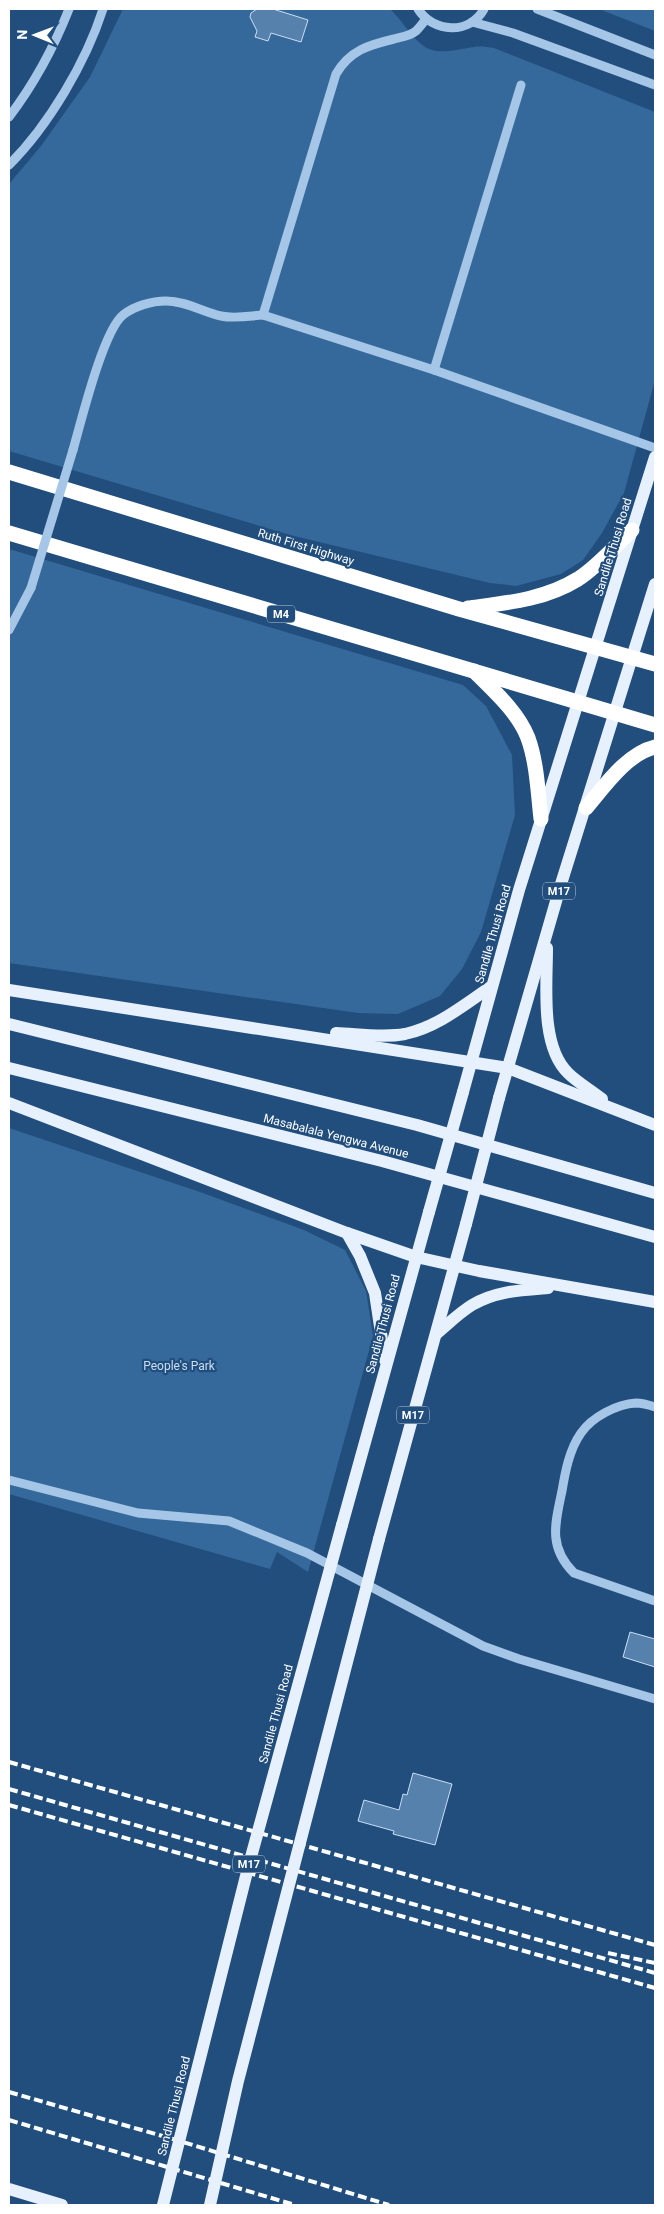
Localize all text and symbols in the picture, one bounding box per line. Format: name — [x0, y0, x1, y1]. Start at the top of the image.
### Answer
north arrow — [10, 10, 60, 60]
text: N — [14, 30, 30, 40]
street label: Sandile Thusi Road — [591, 496, 635, 598]
street label: Ruth First Highway — [256, 526, 356, 568]
road number: M4 — [267, 606, 295, 622]
road number: M17 — [543, 882, 575, 899]
street label: Sandile Thusi Road — [472, 883, 514, 985]
street label: Masabalala Yengwa Avenue — [262, 1111, 410, 1161]
street label: Sandile Thusi Road — [363, 1273, 403, 1375]
park label: People's Park — [143, 1359, 216, 1373]
road number: M17 — [397, 1406, 429, 1424]
street label: Sandile Thusi Road — [256, 1663, 296, 1765]
road number: M17 — [233, 1856, 265, 1872]
street label: Sandile Thusi Road — [155, 2055, 193, 2157]

